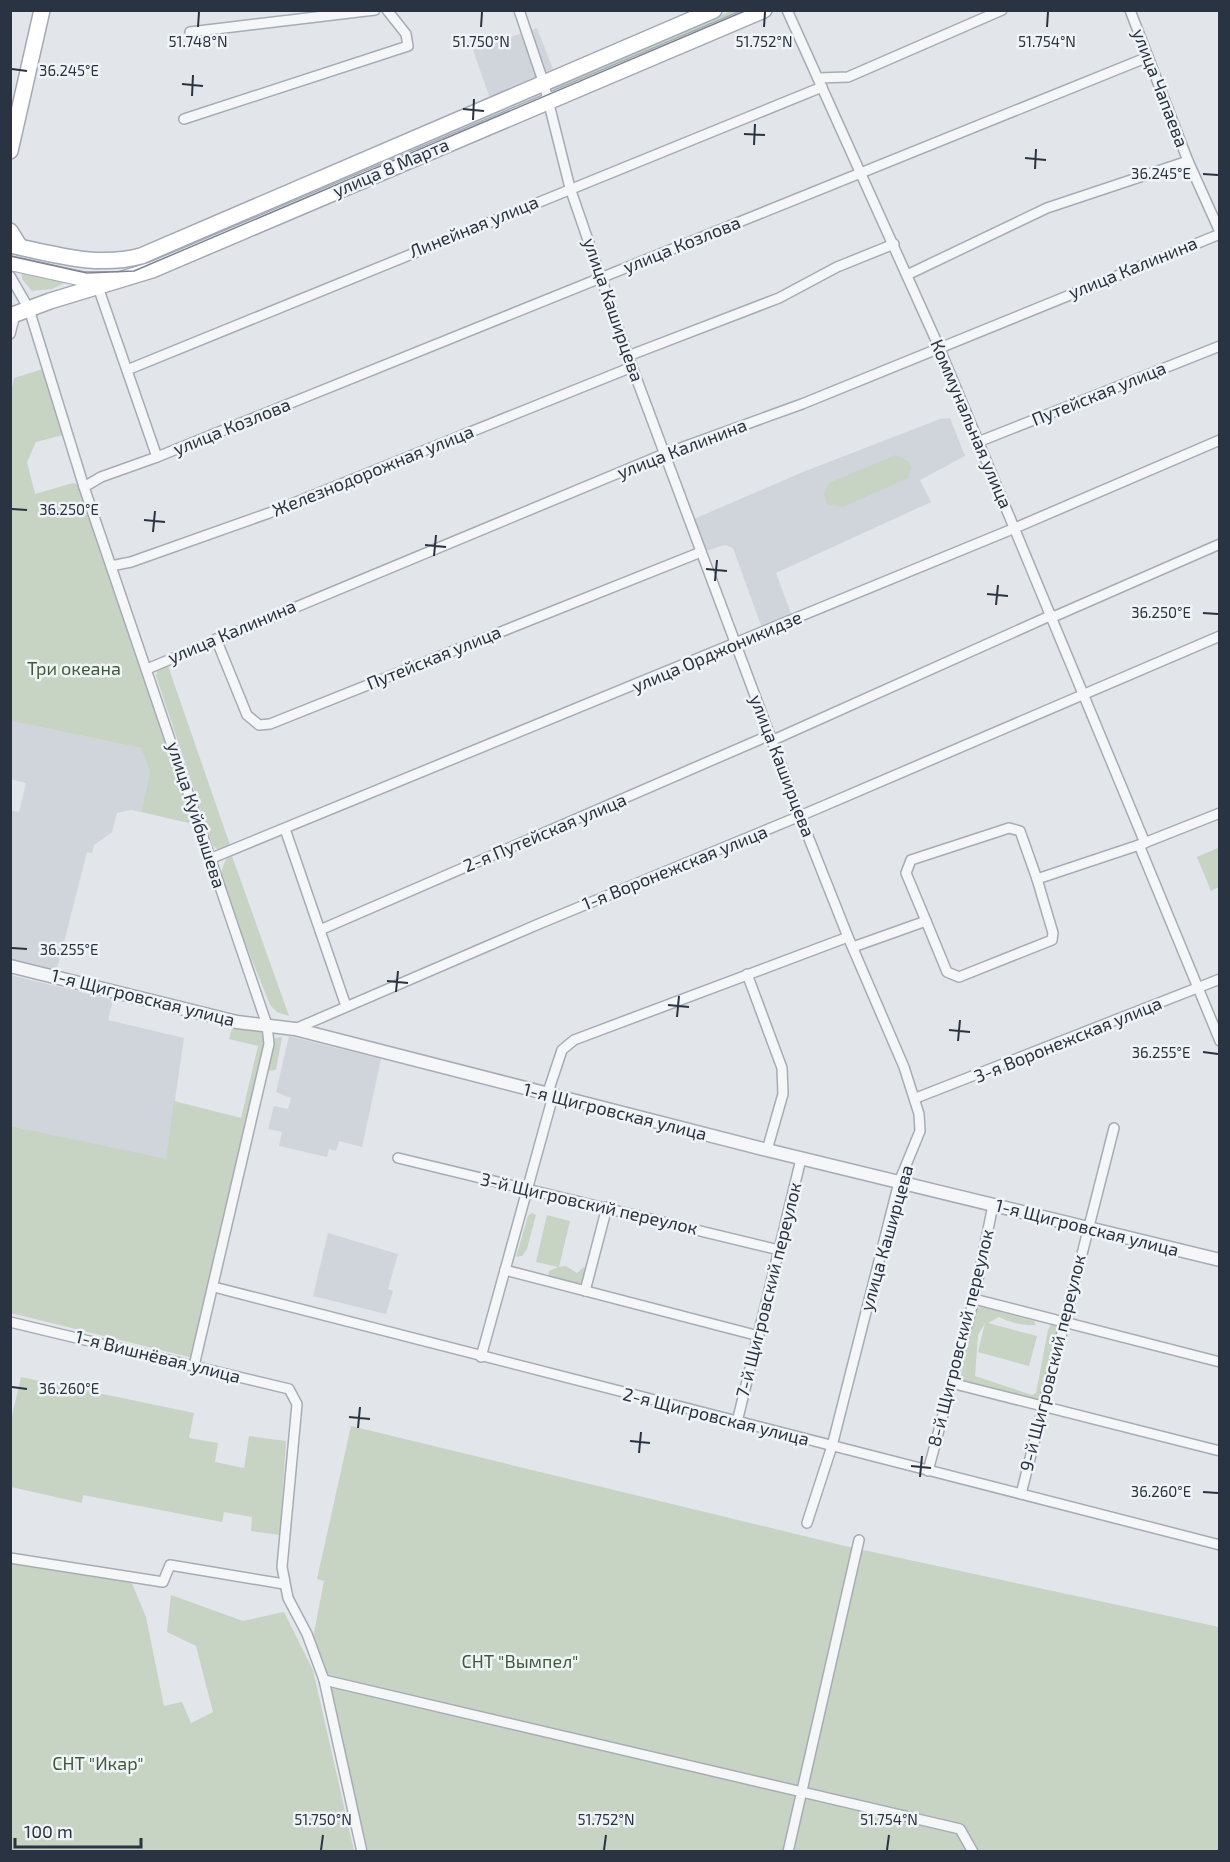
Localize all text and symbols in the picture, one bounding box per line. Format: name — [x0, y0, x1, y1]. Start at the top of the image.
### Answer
street label: улица Чапаева — [1128, 25, 1194, 150]
text: 51.748°N — [169, 32, 227, 50]
text: 51.750°N — [452, 32, 510, 50]
text: 51.752°N — [735, 32, 793, 50]
text: 51.754°N — [1018, 32, 1076, 50]
text: 36.245°E — [39, 61, 99, 79]
street label: улица 8 Марта — [329, 133, 452, 201]
text: 36.245°E — [1131, 164, 1191, 182]
street label: Линейная улица — [406, 190, 542, 262]
street label: улица Козлова — [620, 211, 743, 278]
street label: улица Калинина — [1065, 231, 1200, 303]
street label: улица Каширцева — [579, 235, 649, 385]
street label: Коммунальная улица — [926, 336, 1018, 512]
street label: Путейская улица — [1028, 356, 1169, 430]
street label: улица Козлова — [170, 393, 293, 460]
street label: улица Калинина — [614, 413, 750, 483]
street label: Железнодорожная улица — [269, 420, 477, 521]
text: 36.250°E — [39, 500, 99, 518]
street label: улица Калинина — [164, 594, 299, 668]
text: 36.250°E — [1131, 603, 1191, 621]
street label: улица Орджоникидзе — [628, 605, 805, 697]
street label: Путейская улица — [363, 620, 504, 694]
park label: Три океана — [27, 657, 121, 679]
street label: улица Каширцева — [746, 691, 820, 840]
street label: улица Куйбышева — [163, 739, 231, 891]
street label: 2-я Путейская улица — [460, 788, 629, 876]
street label: 1-я Воронежская улица — [579, 820, 771, 914]
text: 36.255°E — [40, 940, 98, 958]
street label: 1-я Щигровская улица — [49, 964, 237, 1030]
street label: 3-я Воронежская улица — [970, 991, 1165, 1087]
text: 36.255°E — [1132, 1043, 1190, 1061]
street label: 1-я Щигровская улица — [521, 1078, 709, 1144]
street label: улица Каширцева — [855, 1162, 917, 1313]
street label: 3-й Щигровский переулок — [478, 1167, 700, 1239]
street label: 7-й Щигровский переулок — [731, 1179, 806, 1400]
street label: 1-я Щигровская улица — [993, 1194, 1181, 1260]
street label: 8-й Щигровский переулок — [922, 1226, 998, 1449]
street label: 9-й Щигровский переулок — [1014, 1252, 1090, 1473]
street label: 1-я Вишнёвая улица — [73, 1325, 243, 1387]
text: 36.260°E — [39, 1379, 99, 1397]
street label: 2-я Щигровская улица — [621, 1382, 812, 1450]
text: 36.260°E — [1131, 1482, 1191, 1500]
park label: СНТ "Вымпел" — [462, 1650, 578, 1672]
park label: СНТ "Икар" — [52, 1752, 144, 1774]
text: 51.750°N — [294, 1810, 352, 1828]
text: 51.752°N — [577, 1810, 635, 1828]
text: 51.754°N — [860, 1810, 918, 1828]
scale bar — [15, 1811, 141, 1849]
text: 100 m — [24, 1820, 73, 1842]

